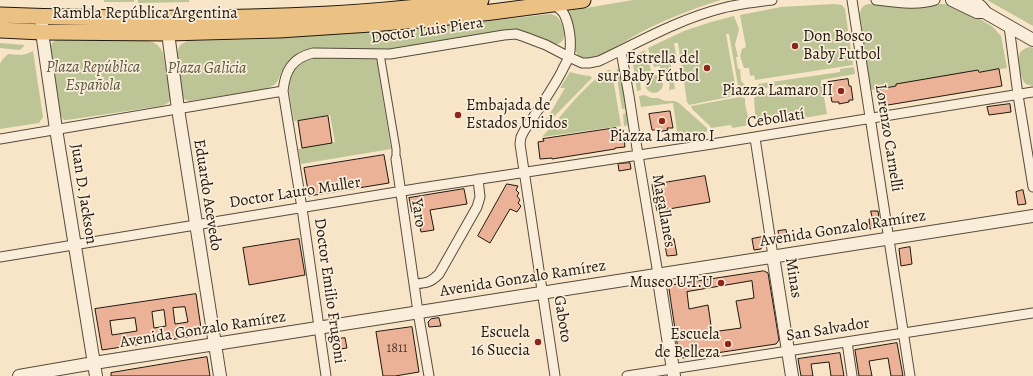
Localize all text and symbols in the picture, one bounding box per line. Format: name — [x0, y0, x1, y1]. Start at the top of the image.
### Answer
street label: Rambla República Argentina — [52, 4, 238, 24]
street label: Doctor Luis Piera — [370, 14, 484, 48]
place label: Don Bosco Baby Futbol — [803, 27, 880, 65]
marker: Don Bosco Baby Futbol — [790, 41, 800, 51]
place label: Estrella del sur Baby Fútbol — [597, 49, 699, 87]
park label: Plaza República Española — [46, 58, 140, 96]
park label: Plaza Galicia — [168, 59, 246, 79]
marker: Estrella del sur Baby Fútbol — [702, 63, 712, 73]
place label: Piazza Lamaro II — [722, 81, 833, 101]
street label: Lorenzo Carnelli — [870, 83, 906, 193]
marker: Piazza Lamaro II — [836, 86, 846, 96]
place label: Embajada de Estados Unidos — [466, 96, 568, 134]
street label: Cebollatí — [746, 105, 806, 133]
marker: Embajada de Estados Unidos — [453, 110, 463, 120]
marker: Piazza Lamaro I — [657, 116, 667, 126]
place label: Piazza Lamaro I — [609, 127, 715, 147]
street label: Eduardo Acevedo — [189, 138, 225, 252]
street label: Juan D. Jackson — [66, 142, 100, 246]
street label: Doctor Lauro Muller — [228, 173, 362, 213]
street label: Magallanes — [647, 173, 679, 249]
street label: Yaro — [406, 197, 430, 229]
street label: Avenida Gonzalo Ramírez — [759, 206, 927, 252]
street label: Doctor Emilio Frugoni — [309, 217, 349, 365]
street label: Avenida Gonzalo Ramírez — [439, 256, 607, 302]
street label: Minas — [780, 256, 806, 300]
place label: Museo U.T.U — [629, 273, 713, 293]
marker: Museo U.T.U — [716, 278, 726, 288]
street label: Gaboto — [549, 294, 575, 344]
street label: Avenida Gonzalo Ramírez — [119, 307, 287, 353]
street label: San Salvador — [785, 314, 871, 346]
place label: Escuela 16 Suecia — [471, 323, 530, 361]
place label: Escuela de Belleza — [655, 325, 720, 363]
marker: Escuela 16 Suecia — [533, 337, 543, 347]
marker: Escuela de Belleza — [723, 339, 733, 349]
house number: 1811 — [386, 341, 408, 357]

